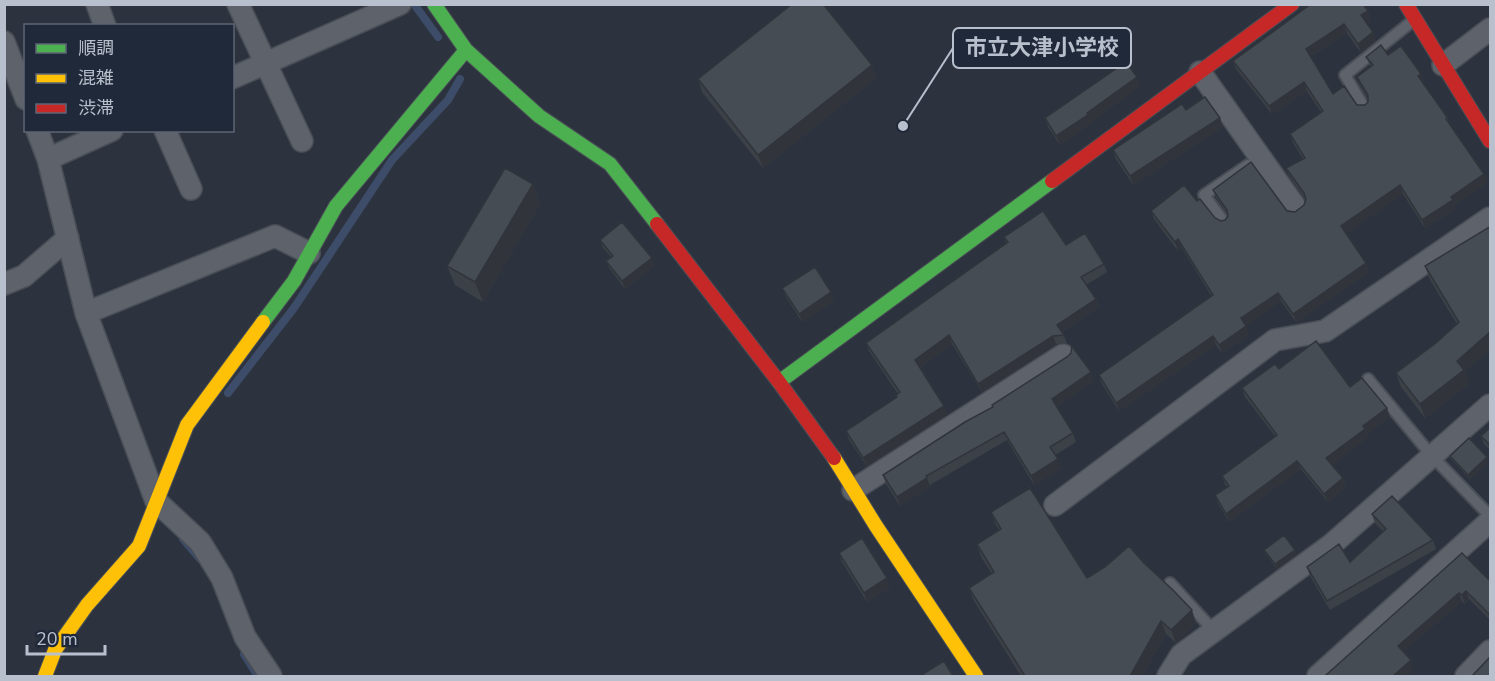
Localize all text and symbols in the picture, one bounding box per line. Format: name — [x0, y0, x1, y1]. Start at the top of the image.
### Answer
legend — [24, 24, 234, 132]
callout: 市立大津小学校 — [953, 28, 1131, 68]
text: 市立大津小学校 — [965, 33, 1119, 63]
text: 順調 — [78, 36, 114, 60]
text: 混雑 — [78, 66, 114, 90]
text: 渋滞 — [78, 96, 114, 120]
scale bar — [27, 618, 105, 656]
text: 20 m — [36, 627, 78, 651]

